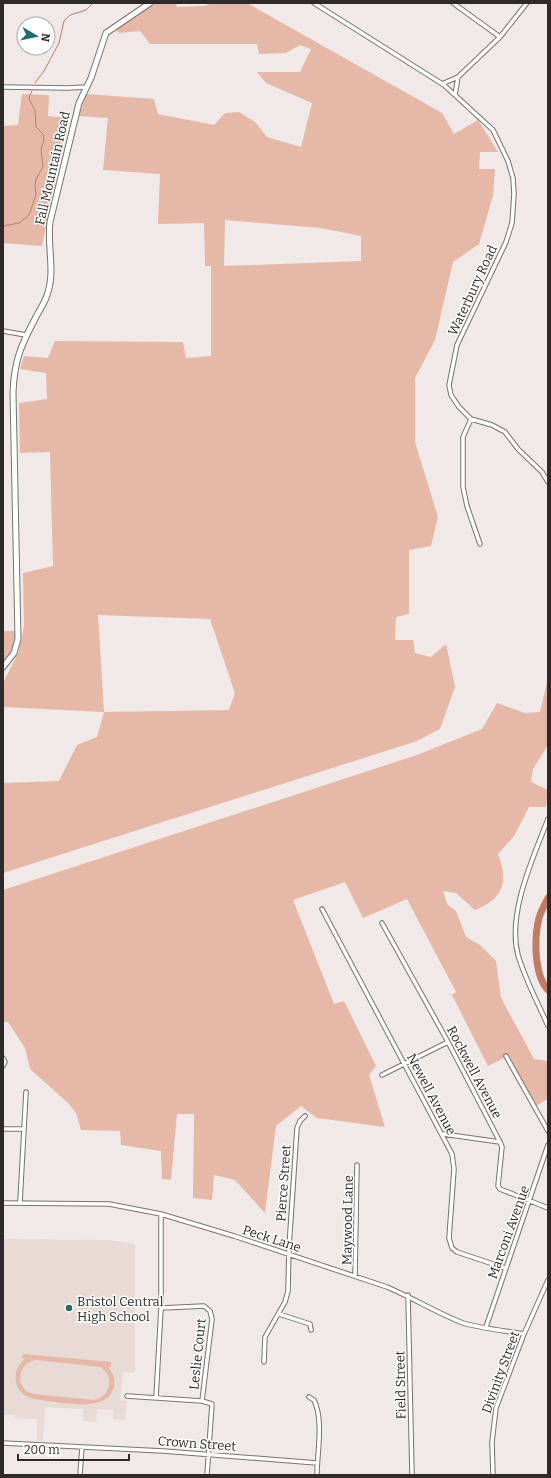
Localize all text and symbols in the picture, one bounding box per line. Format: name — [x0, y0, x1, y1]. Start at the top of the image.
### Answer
north arrow — [16, 16, 56, 56]
text: N — [38, 32, 52, 43]
street label: Fall Mountain Road — [32, 110, 73, 226]
street label: Waterbury Road — [445, 242, 500, 338]
street label: Rockwell Avenue — [444, 1023, 505, 1121]
street label: Newell Avenue — [404, 1051, 459, 1137]
street label: Pierce Street — [273, 1144, 294, 1222]
street label: Maywood Lane — [339, 1175, 356, 1265]
street label: Marconi Avenue — [485, 1183, 532, 1281]
street label: Peck Lane — [241, 1222, 303, 1255]
place label: Bristol Central High School — [77, 1294, 164, 1324]
marker: Bristol Central High School — [64, 1303, 74, 1313]
street label: Leslie Court — [186, 1317, 209, 1390]
street label: Divinity Street — [479, 1329, 522, 1415]
street label: Field Street — [392, 1350, 409, 1420]
street label: Crown Street — [157, 1433, 237, 1454]
scale bar — [18, 1436, 129, 1462]
text: 200 m — [24, 1443, 60, 1457]

